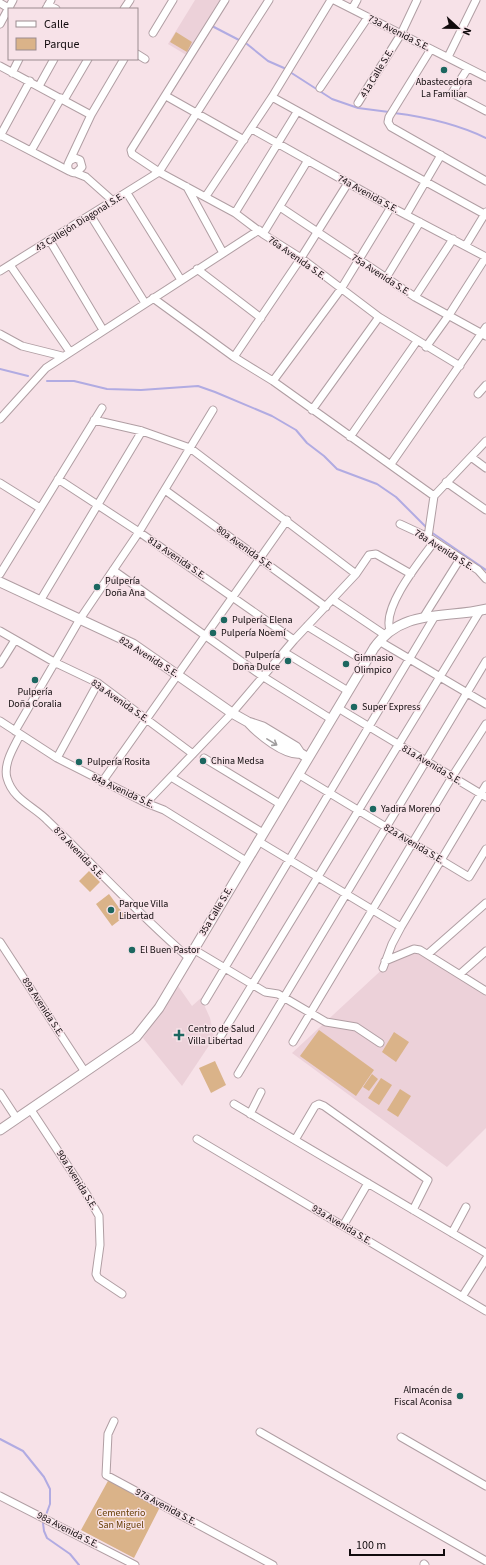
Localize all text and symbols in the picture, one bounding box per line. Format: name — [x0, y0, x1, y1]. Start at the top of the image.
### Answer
legend — [8, 8, 138, 60]
north arrow — [438, 8, 478, 48]
street label: 73a Avenida S.E. — [366, 11, 432, 55]
text: Calle — [44, 16, 69, 33]
text: N — [458, 25, 475, 38]
text: Parque — [44, 36, 80, 53]
street label: 41a Calle S.E. — [357, 46, 397, 100]
marker: Abastecedora La Familiar — [439, 65, 449, 75]
place label: Abastecedora La Familiar — [416, 75, 472, 101]
street label: 74a Avenida S.E. — [335, 171, 401, 217]
street label: 43 Callejón Diagonal S.E. — [33, 189, 127, 255]
street label: 76a Avenida S.E. — [265, 233, 329, 283]
street label: 75a Avenida S.E. — [349, 251, 413, 299]
street label: 80a Avenida S.E. — [213, 522, 277, 574]
street label: 78a Avenida S.E. — [411, 526, 477, 574]
street label: 81a Avenida S.E. — [145, 533, 209, 583]
place label: Pulpería Doña Ana — [105, 574, 145, 600]
marker: Pulpería Doña Ana — [92, 582, 102, 592]
place label: Pulpería Elena — [232, 613, 292, 627]
marker: Pulpería Elena — [219, 615, 229, 625]
place label: Pulpería Noemí — [221, 626, 286, 640]
marker: Pulpería Noemí — [208, 628, 218, 638]
street label: 82a Avenida S.E. — [116, 633, 182, 681]
place label: Pulpería Doña Dulce — [232, 648, 280, 674]
place label: Gimnasio Olimpico — [354, 651, 394, 677]
marker: Pulpería Doña Dulce — [283, 656, 293, 666]
marker: Gimnasio Olimpico — [341, 659, 351, 669]
marker: Pulpería Doña Coralia — [30, 675, 40, 685]
street label: 83a Avenida S.E. — [88, 676, 152, 726]
place label: Pulpería Doña Coralia — [8, 685, 62, 711]
place label: Super Express — [362, 700, 420, 714]
marker: Super Express — [349, 702, 359, 712]
one-way arrow — [266, 738, 278, 746]
street label: 81a Avenida S.E. — [399, 741, 465, 789]
place label: China Medsa — [211, 754, 264, 768]
place label: Pulpería Rosita — [87, 755, 150, 769]
marker: China Medsa — [198, 756, 208, 766]
marker: Pulpería Rosita — [74, 757, 84, 767]
street label: 84a Avenida S.E. — [89, 770, 157, 812]
place label: Yadira Moreno — [380, 802, 440, 816]
marker: Yadira Moreno — [368, 804, 378, 814]
street label: 82a Avenida S.E. — [381, 820, 447, 868]
street label: 87a Avenida S.E. — [50, 824, 108, 882]
street label: 35a Calle S.E. — [196, 884, 236, 938]
place label: Parque Villa Libertad — [119, 897, 168, 923]
marker: Parque Villa Libertad — [106, 905, 116, 915]
place label: El Buen Pastor — [140, 943, 200, 957]
marker: El Buen Pastor — [127, 945, 137, 955]
street label: 89a Avenida S.E. — [19, 975, 67, 1039]
place label: Centro de Salud Villa Libertad — [188, 1022, 255, 1048]
marker: Centro de Salud Villa Libertad — [173, 1029, 185, 1041]
street label: 90a Avenida S.E. — [53, 1147, 101, 1213]
street label: 93a Avenida S.E. — [309, 1201, 375, 1249]
place label: Almacén de Fiscal Aconisa — [394, 1383, 452, 1409]
marker: Almacén de Fiscal Aconisa — [455, 1391, 465, 1401]
street label: 97a Avenida S.E. — [133, 1485, 199, 1529]
park label: Cementerio San Miguel — [97, 1506, 145, 1532]
street label: 98a Avenida S.E. — [35, 1508, 101, 1552]
scale bar — [350, 1531, 444, 1557]
text: 100 m — [356, 1537, 386, 1554]

